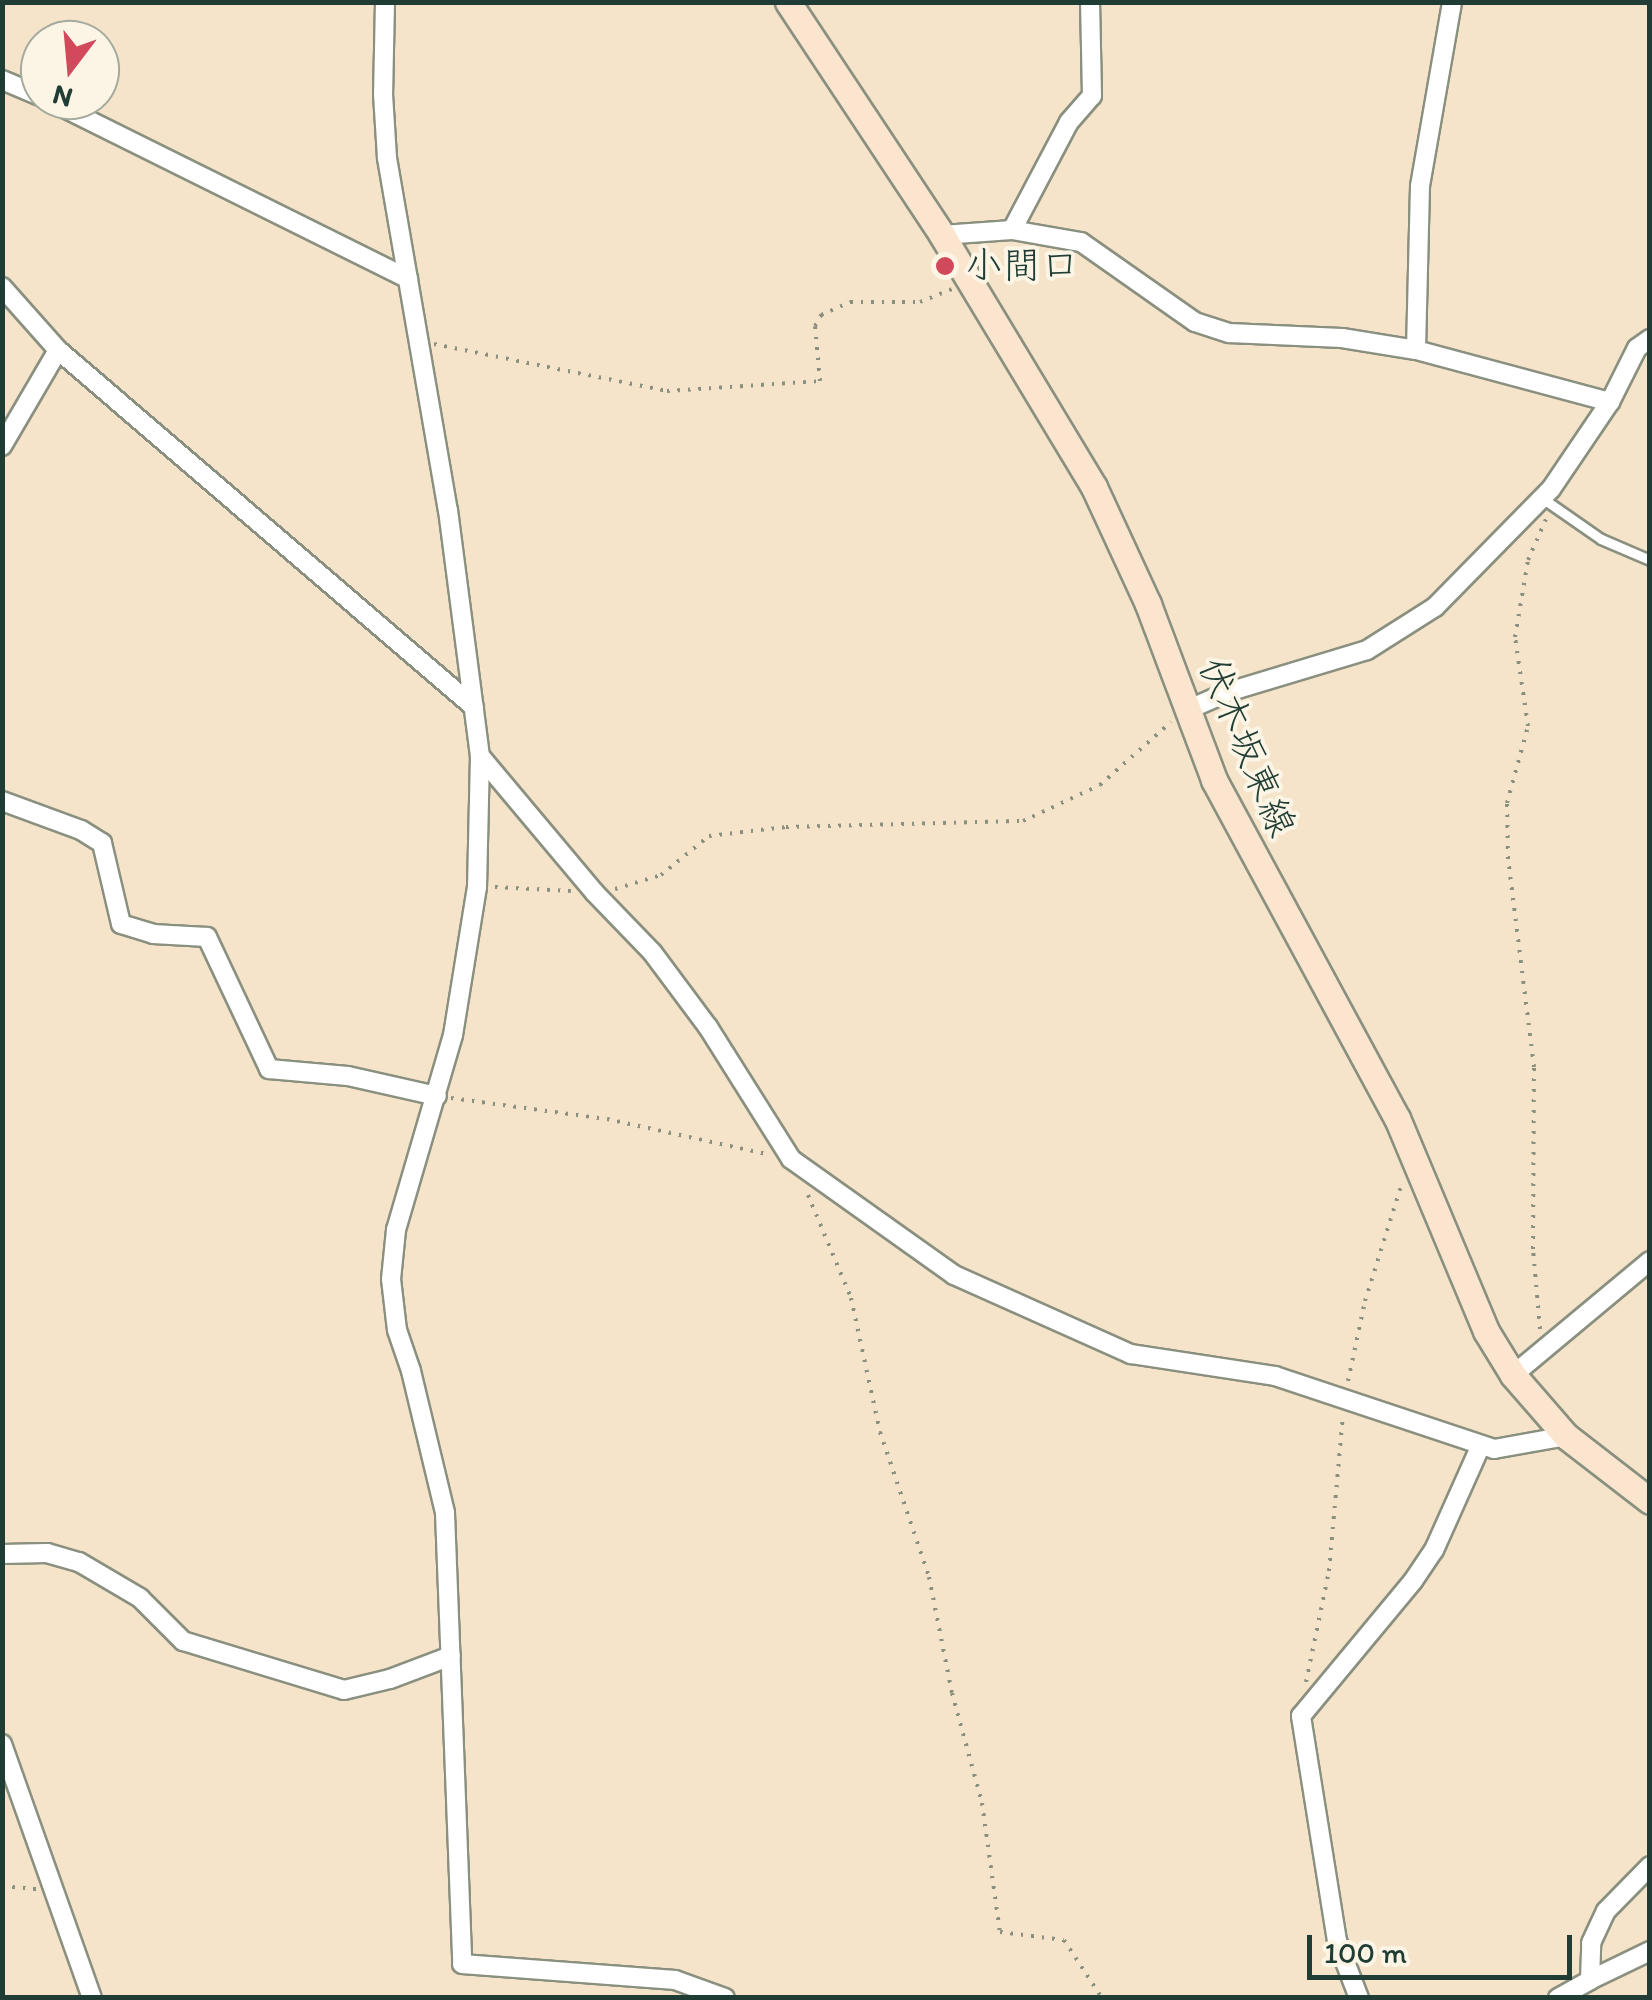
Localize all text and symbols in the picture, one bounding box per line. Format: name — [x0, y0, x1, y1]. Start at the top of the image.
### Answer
north arrow — [20, 20, 120, 120]
text: N — [49, 78, 76, 116]
place label: 小間口 — [965, 243, 1079, 289]
marker: 小間口 — [934, 255, 956, 277]
street label: 伏木坂東線 — [1189, 651, 1305, 843]
scale bar — [1312, 1915, 1577, 1977]
text: 100 m — [1324, 1934, 1407, 1971]

